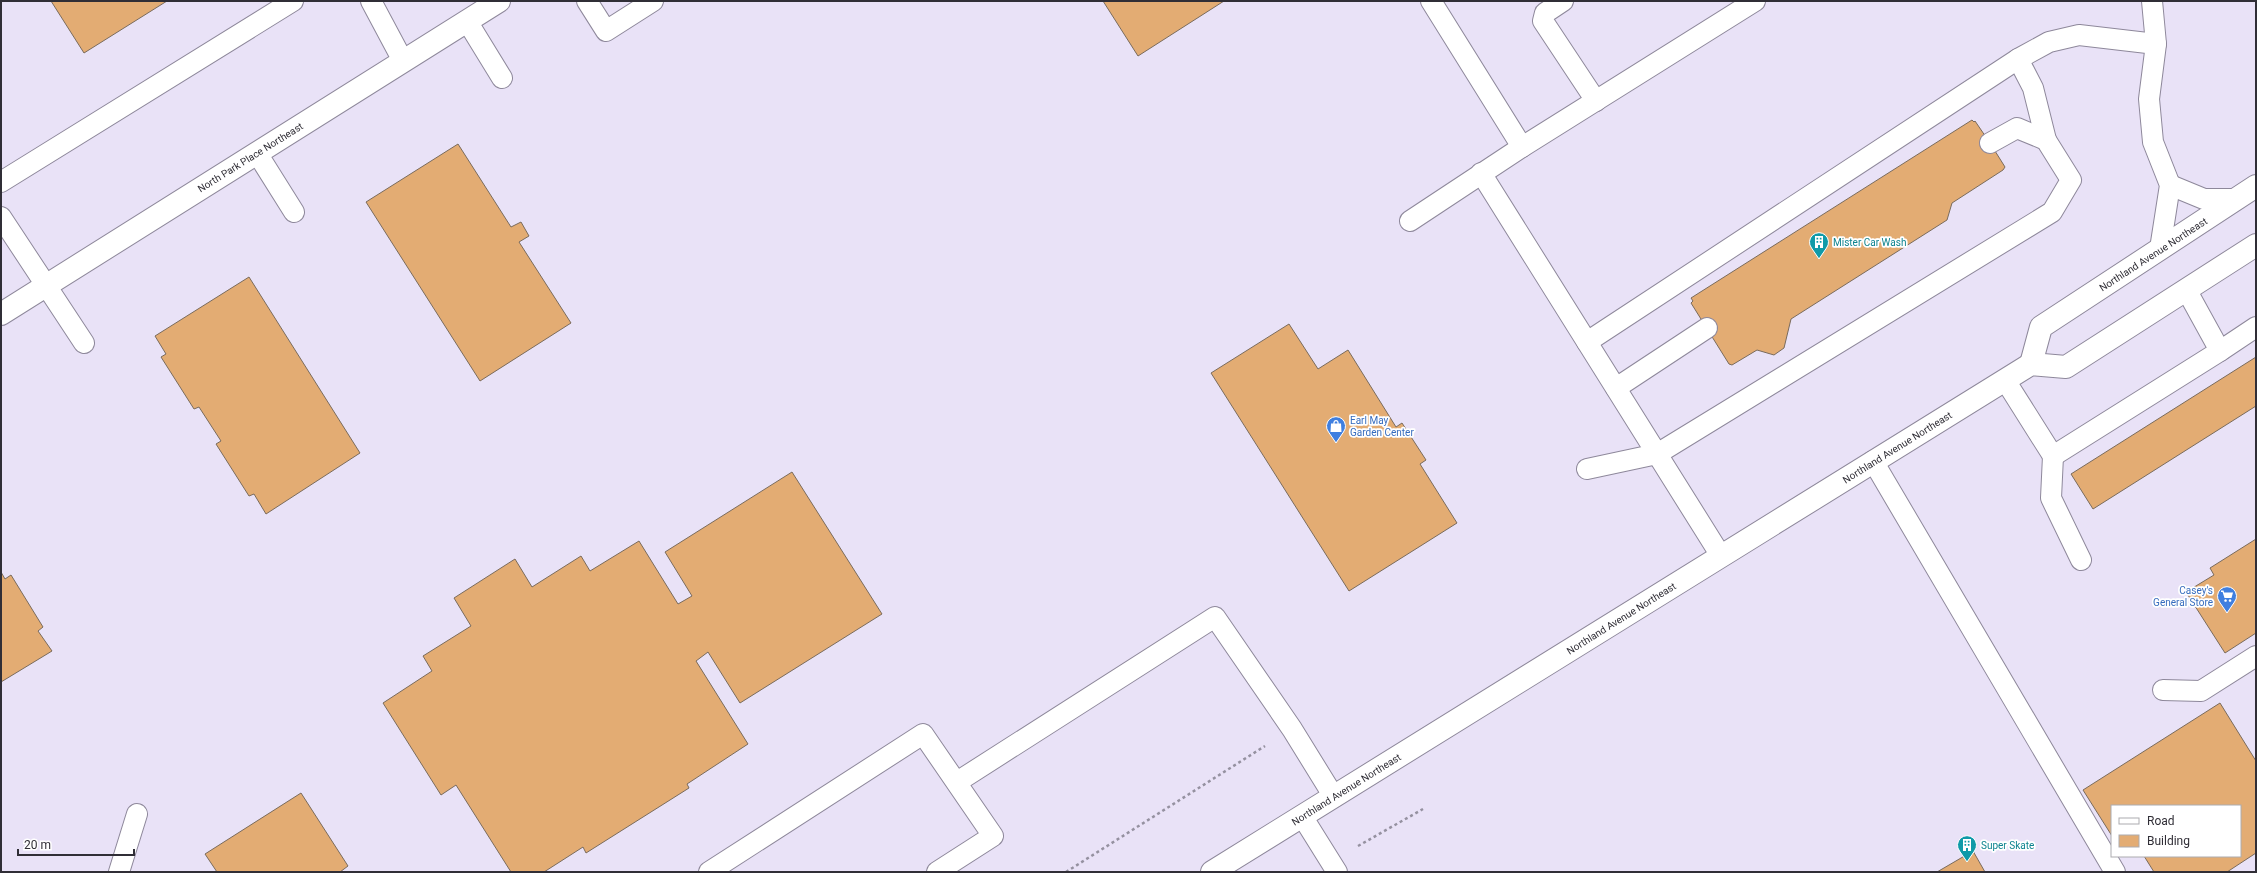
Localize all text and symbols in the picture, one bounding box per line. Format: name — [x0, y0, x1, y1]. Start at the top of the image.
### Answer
street label: North Park Place Northeast — [196, 120, 305, 194]
street label: Northland Avenue Northeast — [2097, 215, 2209, 293]
building icon: Mister Car Wash — [1808, 231, 1830, 259]
place label: Mister Car Wash — [1833, 237, 1906, 248]
street label: Northland Avenue Northeast — [1841, 409, 1954, 486]
shop icon: Earl May Garden Center — [1325, 415, 1347, 443]
place label: Earl May Garden Center — [1350, 415, 1414, 438]
street label: Northland Avenue Northeast — [1565, 580, 1678, 657]
place label: Casey's General Store — [2153, 585, 2213, 608]
supermarket icon: Casey's General Store — [2216, 585, 2238, 613]
street label: Northland Avenue Northeast — [1290, 751, 1403, 828]
legend — [2111, 805, 2241, 857]
text: Road — [2147, 814, 2175, 828]
scale bar — [18, 831, 134, 857]
building icon: Super Skate — [1956, 834, 1978, 862]
text: Building — [2147, 834, 2190, 848]
text: 20 m — [24, 838, 51, 852]
place label: Super Skate — [1981, 840, 2034, 851]

